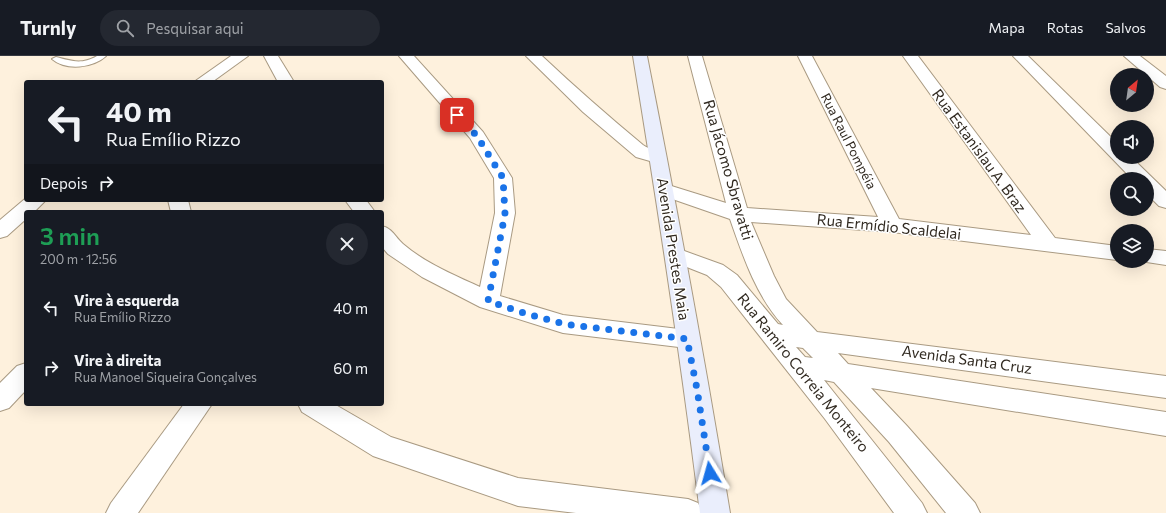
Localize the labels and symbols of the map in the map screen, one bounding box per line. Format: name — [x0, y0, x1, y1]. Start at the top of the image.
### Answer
north arrow — [1110, 68, 1154, 112]
street label: Rua Estanislau A. Braz — [929, 85, 1031, 216]
street label: Rua Raul Pompéia — [818, 90, 880, 192]
street label: Rua Jácomo Sbravatti — [700, 97, 758, 242]
pin — [440, 98, 474, 132]
street label: Avenida Prestes Maia — [654, 176, 694, 321]
street label: Rua Ermídio Scaldelai — [816, 209, 962, 243]
street label: Rua Ramiro Correia Monteiro — [734, 289, 873, 455]
street label: Avenida Santa Cruz — [901, 341, 1033, 377]
position arrow — [689, 452, 731, 494]

